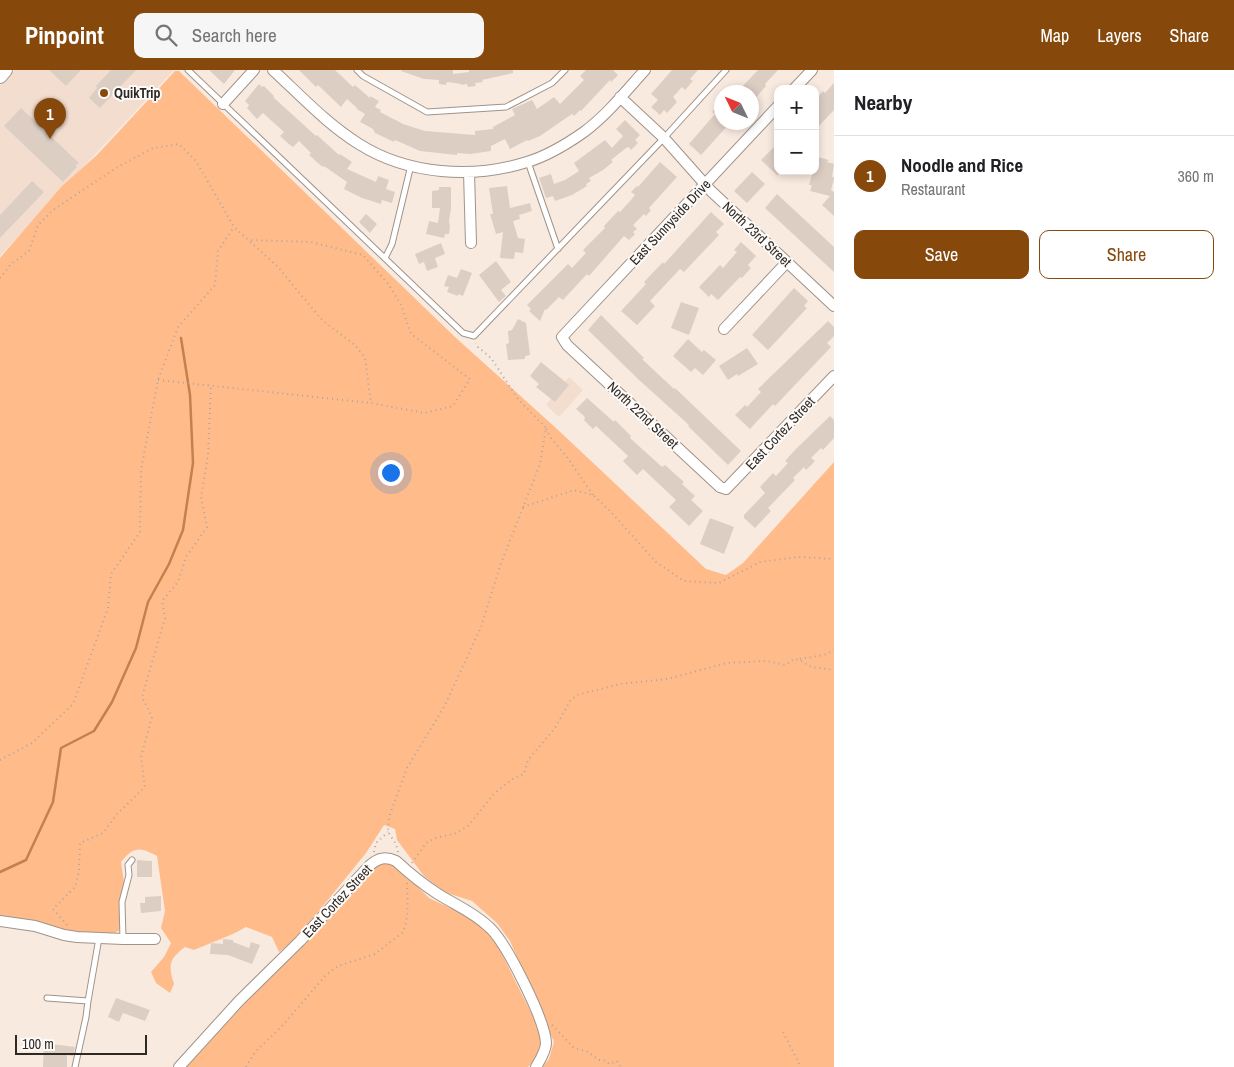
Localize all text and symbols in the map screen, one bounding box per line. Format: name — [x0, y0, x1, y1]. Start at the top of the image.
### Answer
search box — [134, 13, 484, 58]
text: Pinpoint — [25, 19, 104, 51]
icon: search — [152, 21, 180, 49]
text: Search here — [192, 22, 277, 48]
text: Map — [1041, 23, 1069, 48]
text: Layers — [1097, 23, 1142, 48]
text: Share — [1170, 23, 1209, 48]
place label: QuikTrip — [114, 84, 161, 102]
north arrow — [714, 85, 759, 130]
map controls — [774, 85, 819, 175]
button: + — [774, 85, 819, 130]
marker: QuikTrip — [98, 87, 110, 99]
text: Nearby — [854, 88, 912, 117]
pin: 1 — [34, 98, 66, 139]
button: − — [774, 130, 819, 175]
text: Noodle and Rice — [901, 152, 1023, 178]
text: 1 — [866, 165, 874, 187]
text: 360 m — [1178, 165, 1214, 187]
street label: East Sunnyside Drive — [626, 175, 714, 269]
text: Restaurant — [901, 178, 965, 200]
street label: North 23rd Street — [719, 197, 795, 271]
button: Save — [854, 230, 1029, 279]
button: Share — [1039, 230, 1214, 279]
street label: North 22nd Street — [604, 378, 682, 452]
street label: East Cortez Street — [741, 393, 819, 473]
your location — [378, 460, 404, 486]
street label: East Cortez Street — [298, 861, 376, 941]
scale bar — [15, 1032, 148, 1055]
text: 100 m — [22, 1035, 54, 1053]

